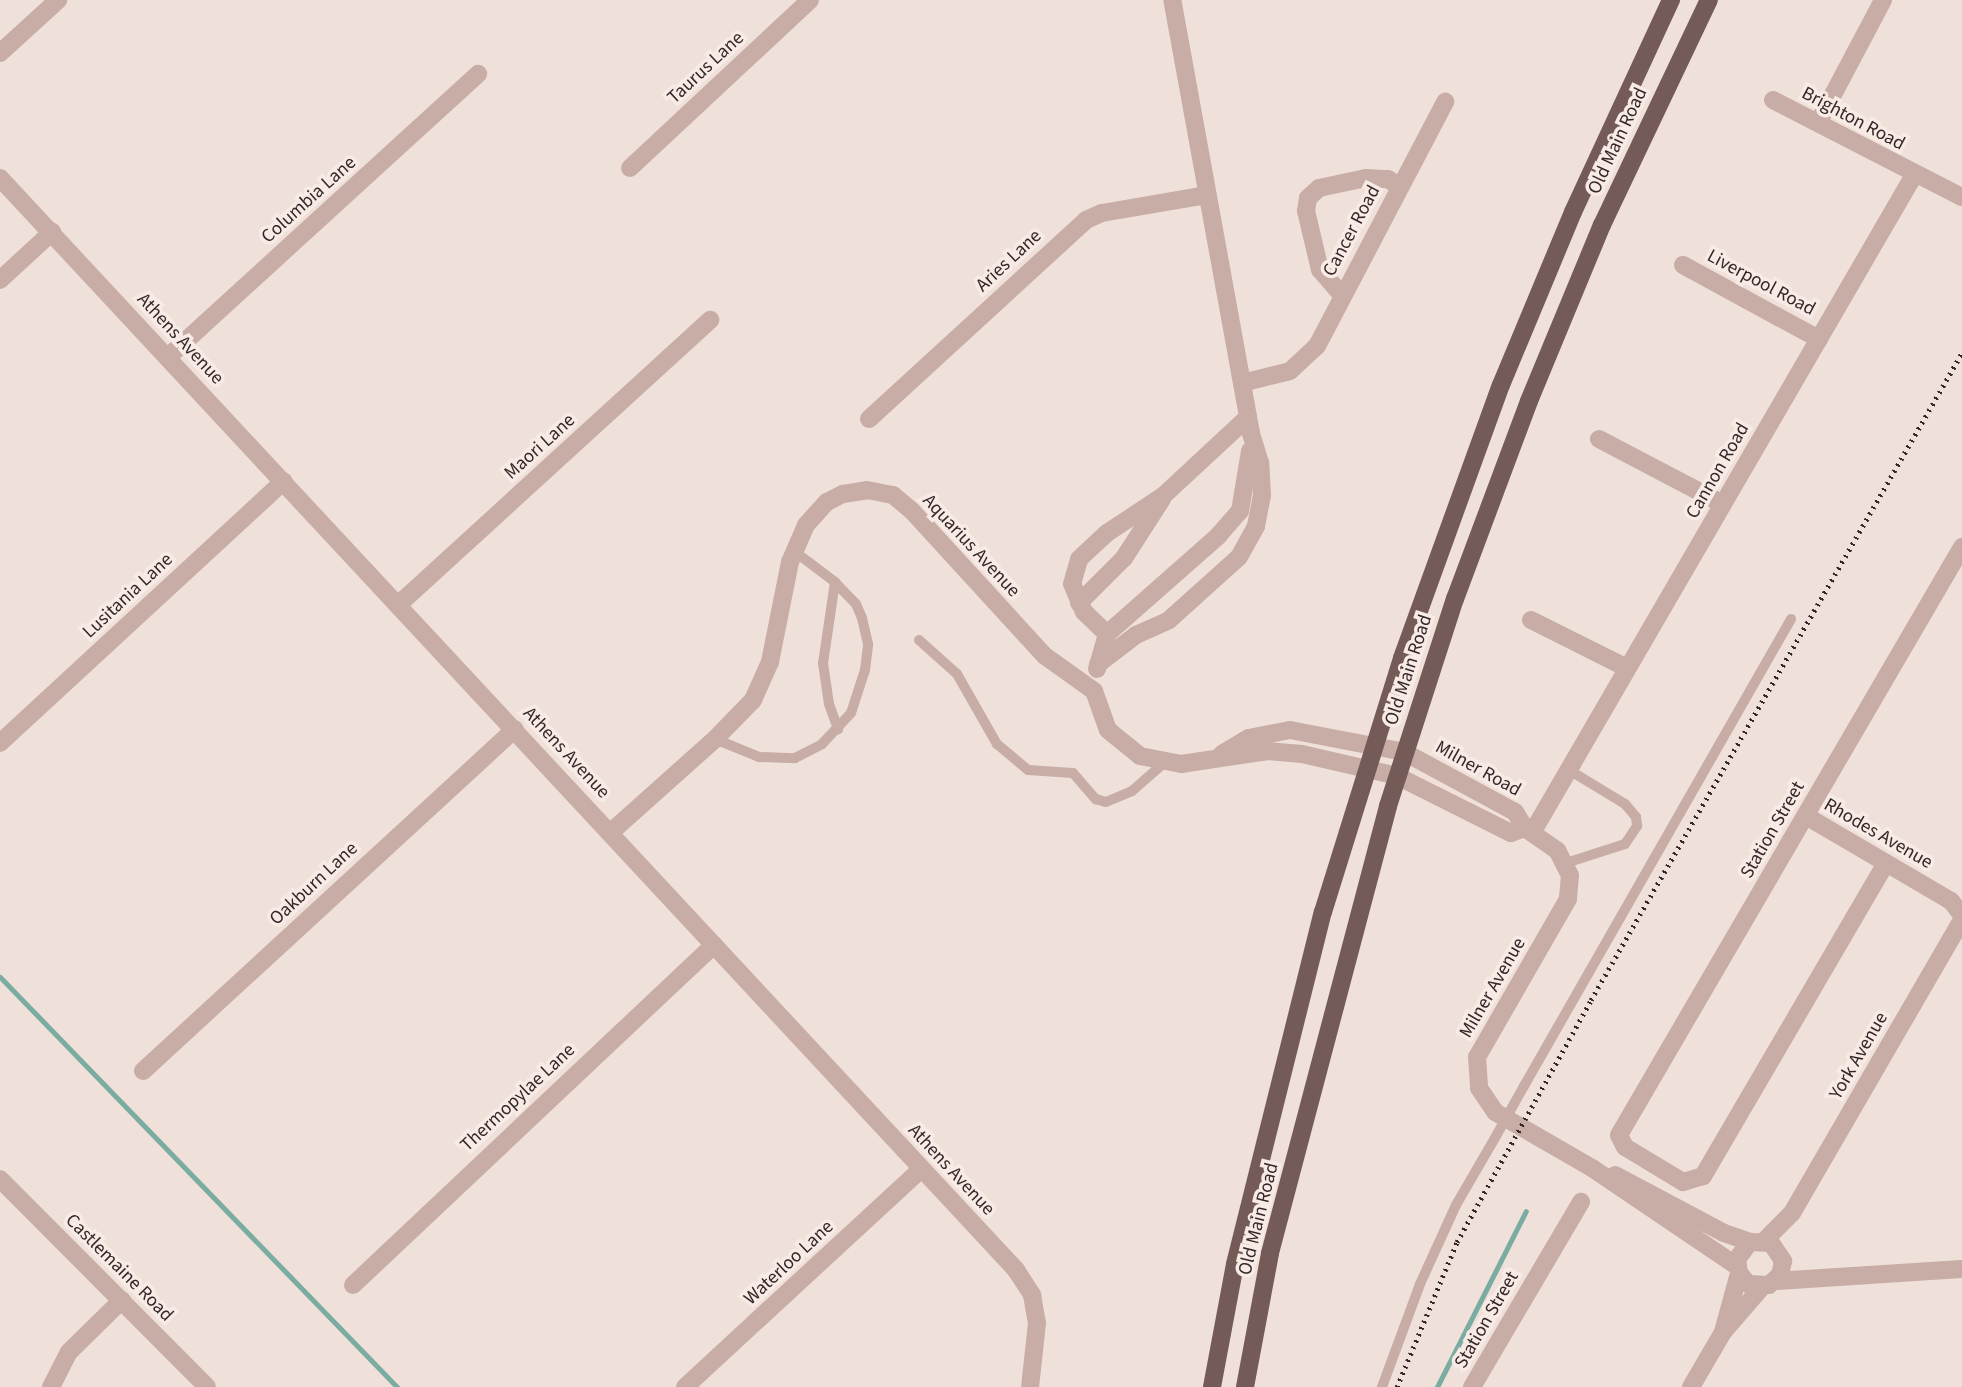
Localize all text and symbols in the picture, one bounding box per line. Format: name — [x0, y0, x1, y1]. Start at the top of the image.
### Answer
street label: Taurus Lane — [663, 27, 749, 109]
street label: Brighton Road — [1797, 82, 1909, 156]
street label: Old Main Road — [1583, 84, 1653, 198]
street label: Columbia Lane — [257, 152, 361, 248]
street label: Cancer Road — [1319, 182, 1385, 280]
street label: Aries Lane — [971, 225, 1047, 297]
street label: Liverpool Road — [1703, 245, 1819, 321]
street label: Athens Avenue — [132, 288, 228, 390]
street label: Maori Lane — [500, 409, 580, 485]
street label: Cannon Road — [1682, 419, 1754, 523]
street label: Aquarius Avenue — [917, 490, 1025, 602]
street label: Lusitania Lane — [78, 549, 178, 643]
street label: Old Main Road — [1380, 612, 1438, 728]
street label: Athens Avenue — [518, 702, 614, 804]
street label: Milner Road — [1431, 736, 1525, 802]
street label: Station Street — [1736, 777, 1810, 883]
street label: Rhodes Avenue — [1820, 794, 1936, 874]
street label: Oakburn Lane — [265, 838, 363, 930]
street label: Milner Avenue — [1455, 934, 1531, 1042]
street label: York Avenue — [1825, 1008, 1893, 1104]
street label: Thermopylae Lane — [456, 1039, 580, 1157]
street label: Athens Avenue — [903, 1119, 999, 1221]
street label: Old Main Road — [1234, 1161, 1284, 1277]
street label: Castlemaine Road — [60, 1209, 178, 1327]
street label: Waterloo Lane — [740, 1216, 838, 1310]
street label: Station Street — [1450, 1267, 1524, 1373]

